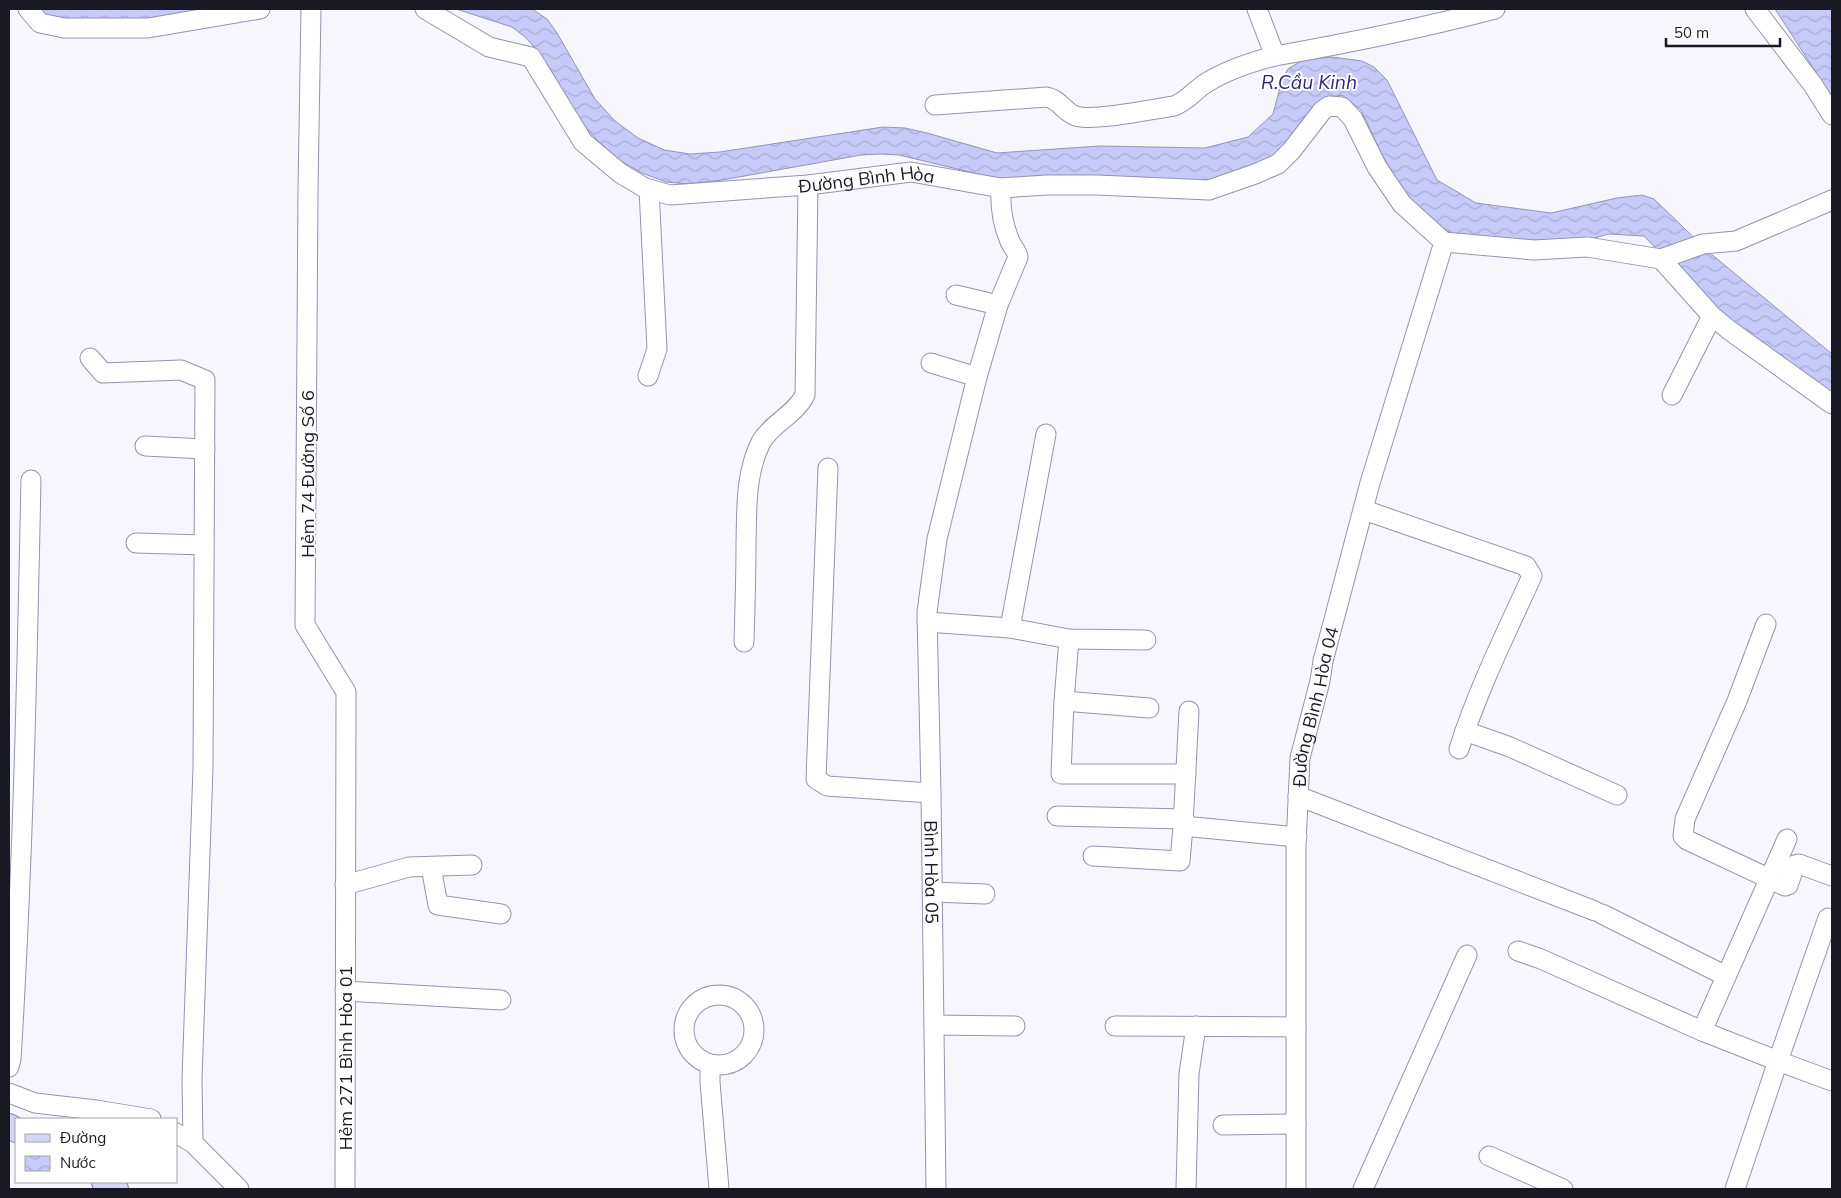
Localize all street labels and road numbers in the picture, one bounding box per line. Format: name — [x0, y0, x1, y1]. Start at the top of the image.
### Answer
street label: Đường Bình Hòa — [797, 160, 937, 197]
street label: Hẻm 74 Đường Số 6 — [296, 390, 319, 558]
street label: Đường Bình Hòa 04 — [1287, 624, 1343, 788]
street label: Bình Hòa 05 — [920, 820, 944, 924]
street label: Hẻm 271 Bình Hòa 01 — [334, 966, 357, 1150]

